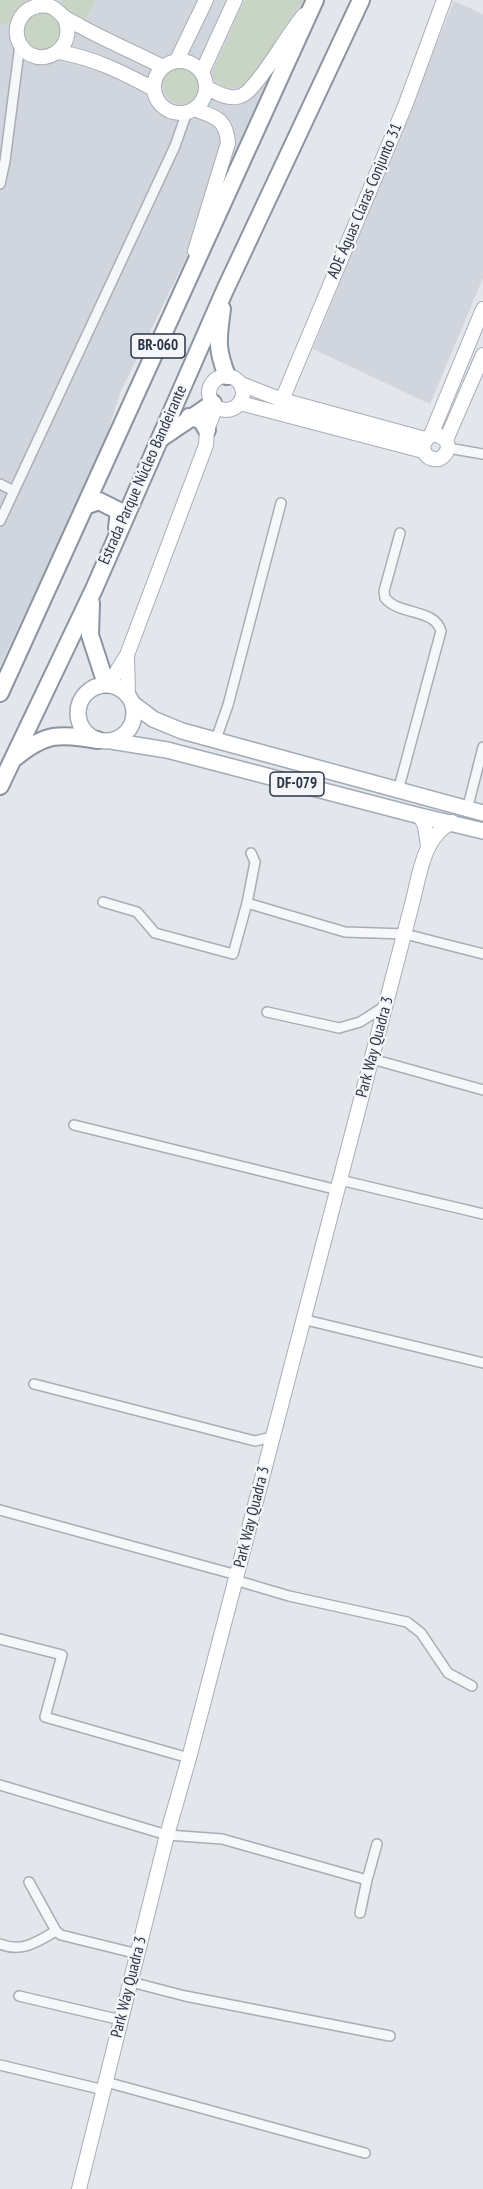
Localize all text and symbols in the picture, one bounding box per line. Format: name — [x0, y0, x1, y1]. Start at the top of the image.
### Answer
street label: ADE Águas Claras Conjunto 31 — [324, 120, 406, 282]
road number: BR-060 — [131, 334, 185, 358]
street label: Estrada Parque Núcleo Bandeirante — [95, 382, 191, 568]
road number: DF-079 — [270, 772, 324, 796]
street label: Park Way Quadra 3 — [352, 994, 398, 1100]
street label: Park Way Quadra 3 — [230, 1464, 274, 1570]
street label: Park Way Quadra 3 — [107, 1934, 151, 2040]

